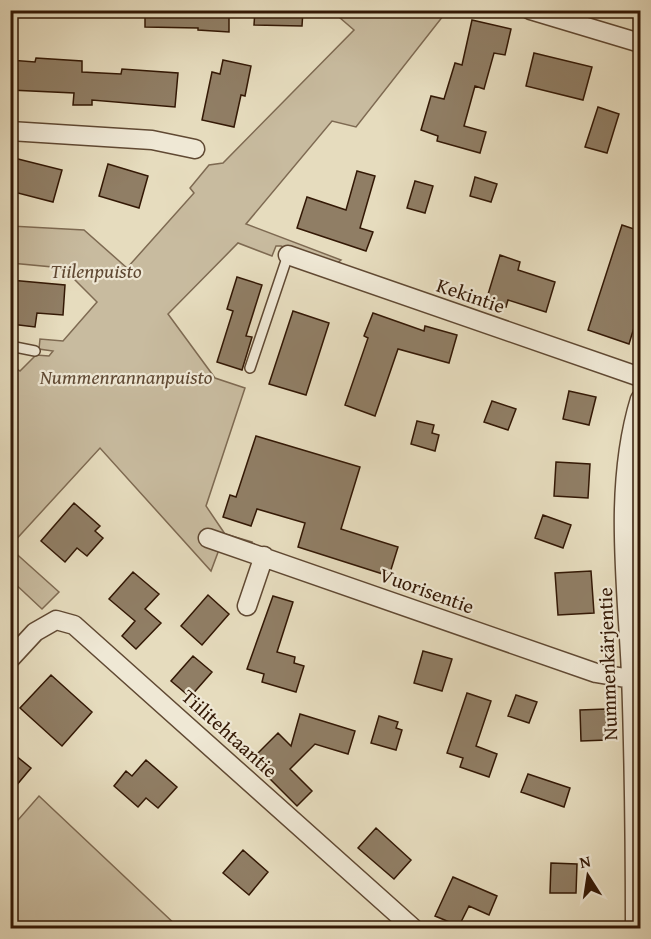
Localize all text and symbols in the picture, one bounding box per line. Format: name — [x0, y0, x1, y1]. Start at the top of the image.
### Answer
park label: Tiilenpuisto — [51, 256, 142, 285]
street label: Kekintie — [433, 270, 509, 320]
park label: Nummenrannanpuisto — [39, 362, 213, 391]
street label: Vuorisentie — [376, 560, 478, 620]
street label: Nummenkärjentie — [590, 587, 624, 741]
street label: Tiilitehtaantie — [175, 682, 285, 784]
north arrow — [558, 846, 618, 906]
text: N — [577, 848, 593, 874]

